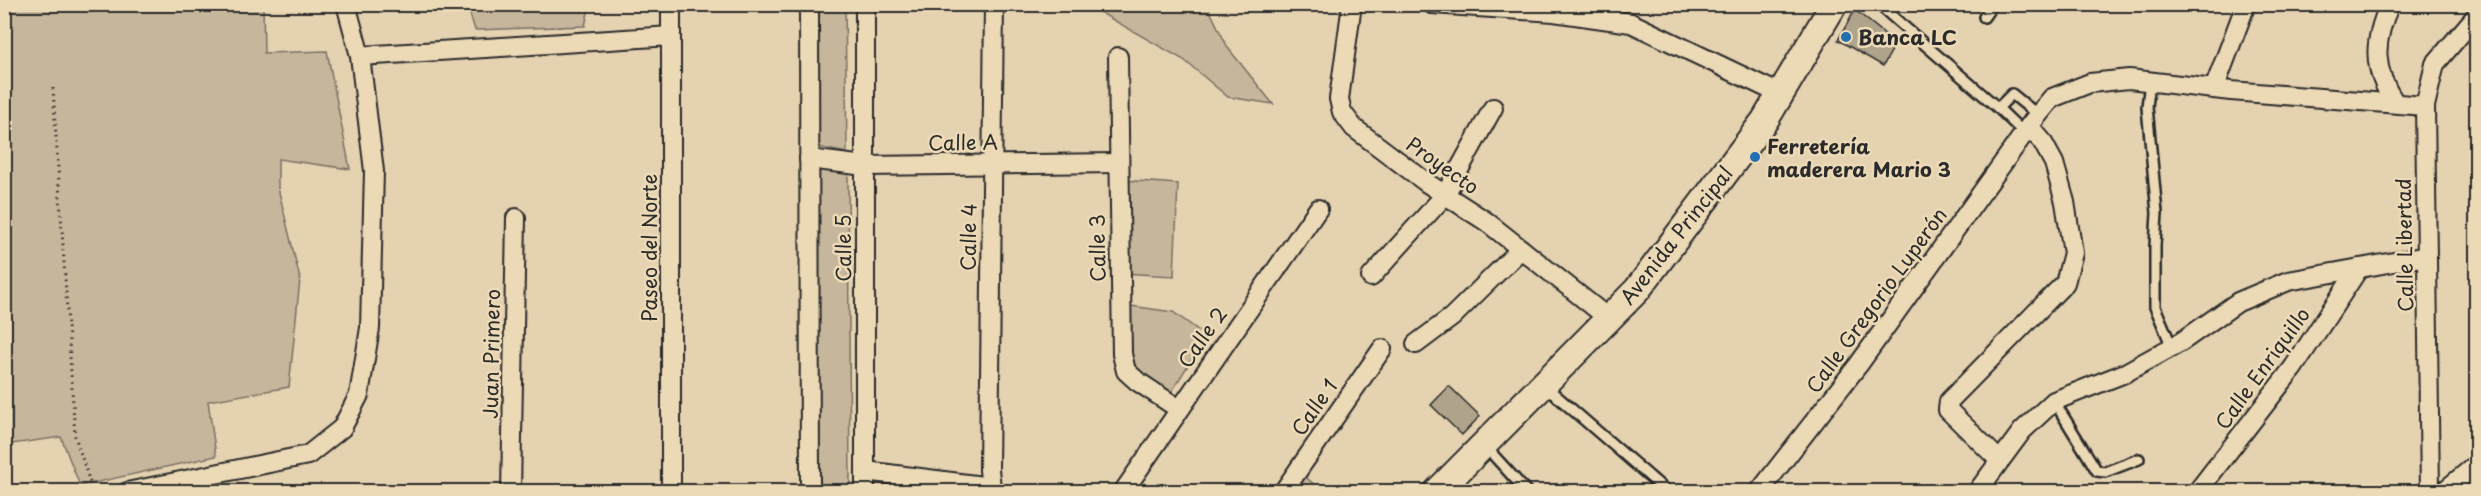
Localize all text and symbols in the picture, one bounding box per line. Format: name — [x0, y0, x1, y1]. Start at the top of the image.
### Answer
place label: Banca LC — [1858, 22, 1957, 52]
marker: Banca LC — [1839, 30, 1853, 44]
street label: Calle A — [928, 126, 998, 158]
street label: Proyecto — [1400, 129, 1486, 201]
place label: Ferretería maderera Mario 3 — [1767, 131, 1951, 184]
marker: Ferretería maderera Mario 3 — [1748, 150, 1762, 164]
street label: Avenida Principal — [1612, 159, 1740, 311]
street label: Paseo del Norte — [634, 174, 664, 322]
street label: Calle Libertad — [2388, 178, 2420, 312]
street label: Calle Gregorio Luperón — [1798, 201, 1954, 399]
street label: Calle 4 — [952, 203, 984, 271]
street label: Calle 5 — [828, 214, 858, 282]
street label: Calle 3 — [1081, 214, 1113, 282]
street label: Juan Primero — [475, 289, 507, 419]
street label: Calle 2 — [1170, 300, 1234, 374]
street label: Calle Enriquillo — [2207, 301, 2317, 435]
street label: Calle 1 — [1284, 372, 1344, 442]

